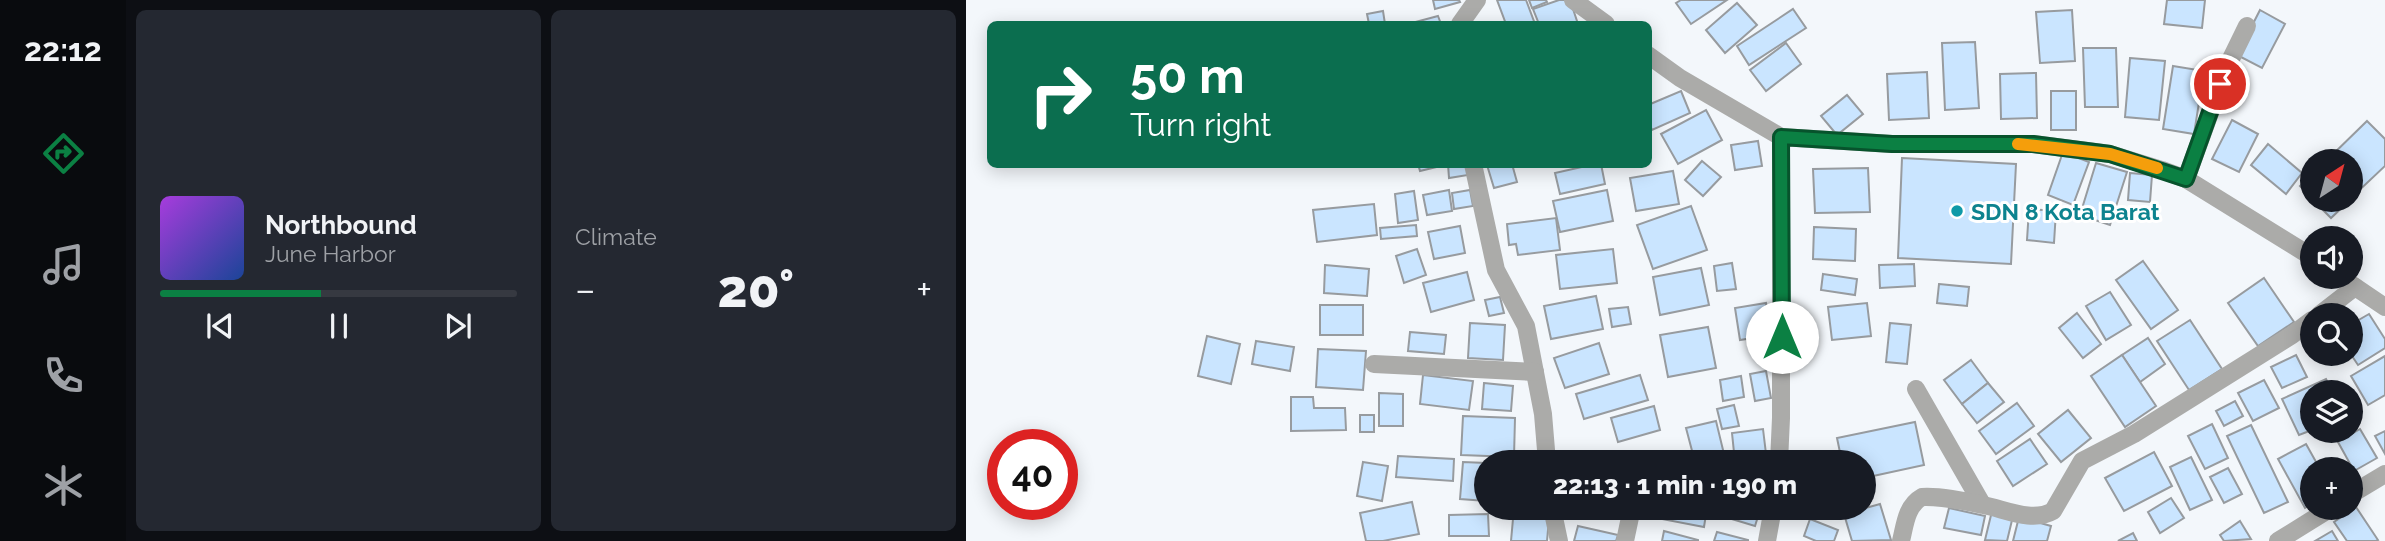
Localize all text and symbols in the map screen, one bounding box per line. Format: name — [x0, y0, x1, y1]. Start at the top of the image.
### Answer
text: 22:12 — [24, 31, 102, 68]
text: 50 m — [1130, 47, 1245, 104]
icon: right — [1015, 49, 1106, 140]
pin — [2190, 54, 2250, 114]
icon: arrive — [2201, 65, 2239, 103]
text: Turn right — [1130, 106, 1271, 143]
icon: directions — [39, 129, 88, 178]
north arrow — [2300, 149, 2362, 212]
map controls — [2300, 149, 2363, 520]
place label: SDN 8 Kota Barat — [1971, 198, 2160, 225]
marker: SDN 8 Kota Barat — [1949, 203, 1965, 219]
text: Northbound — [265, 210, 417, 240]
text: Climate — [575, 223, 657, 250]
button: sound — [2300, 226, 2363, 289]
icon: music — [39, 240, 88, 289]
text: June Harbor — [265, 240, 396, 267]
text: 20° — [718, 258, 794, 319]
text: − — [575, 267, 595, 312]
text: + — [916, 267, 932, 312]
position arrow — [1745, 300, 1819, 374]
button: search — [2300, 303, 2363, 366]
icon: previous — [201, 307, 239, 345]
icon: pause — [320, 307, 358, 345]
icon: next — [439, 307, 477, 345]
icon: phone — [39, 351, 88, 400]
button: layers — [2300, 380, 2363, 443]
speed limit sign: 40 — [987, 429, 1078, 520]
button: + — [2300, 457, 2363, 520]
icon: climate — [39, 461, 88, 510]
text: 22:13 · 1 min · 190 m — [1553, 470, 1797, 500]

